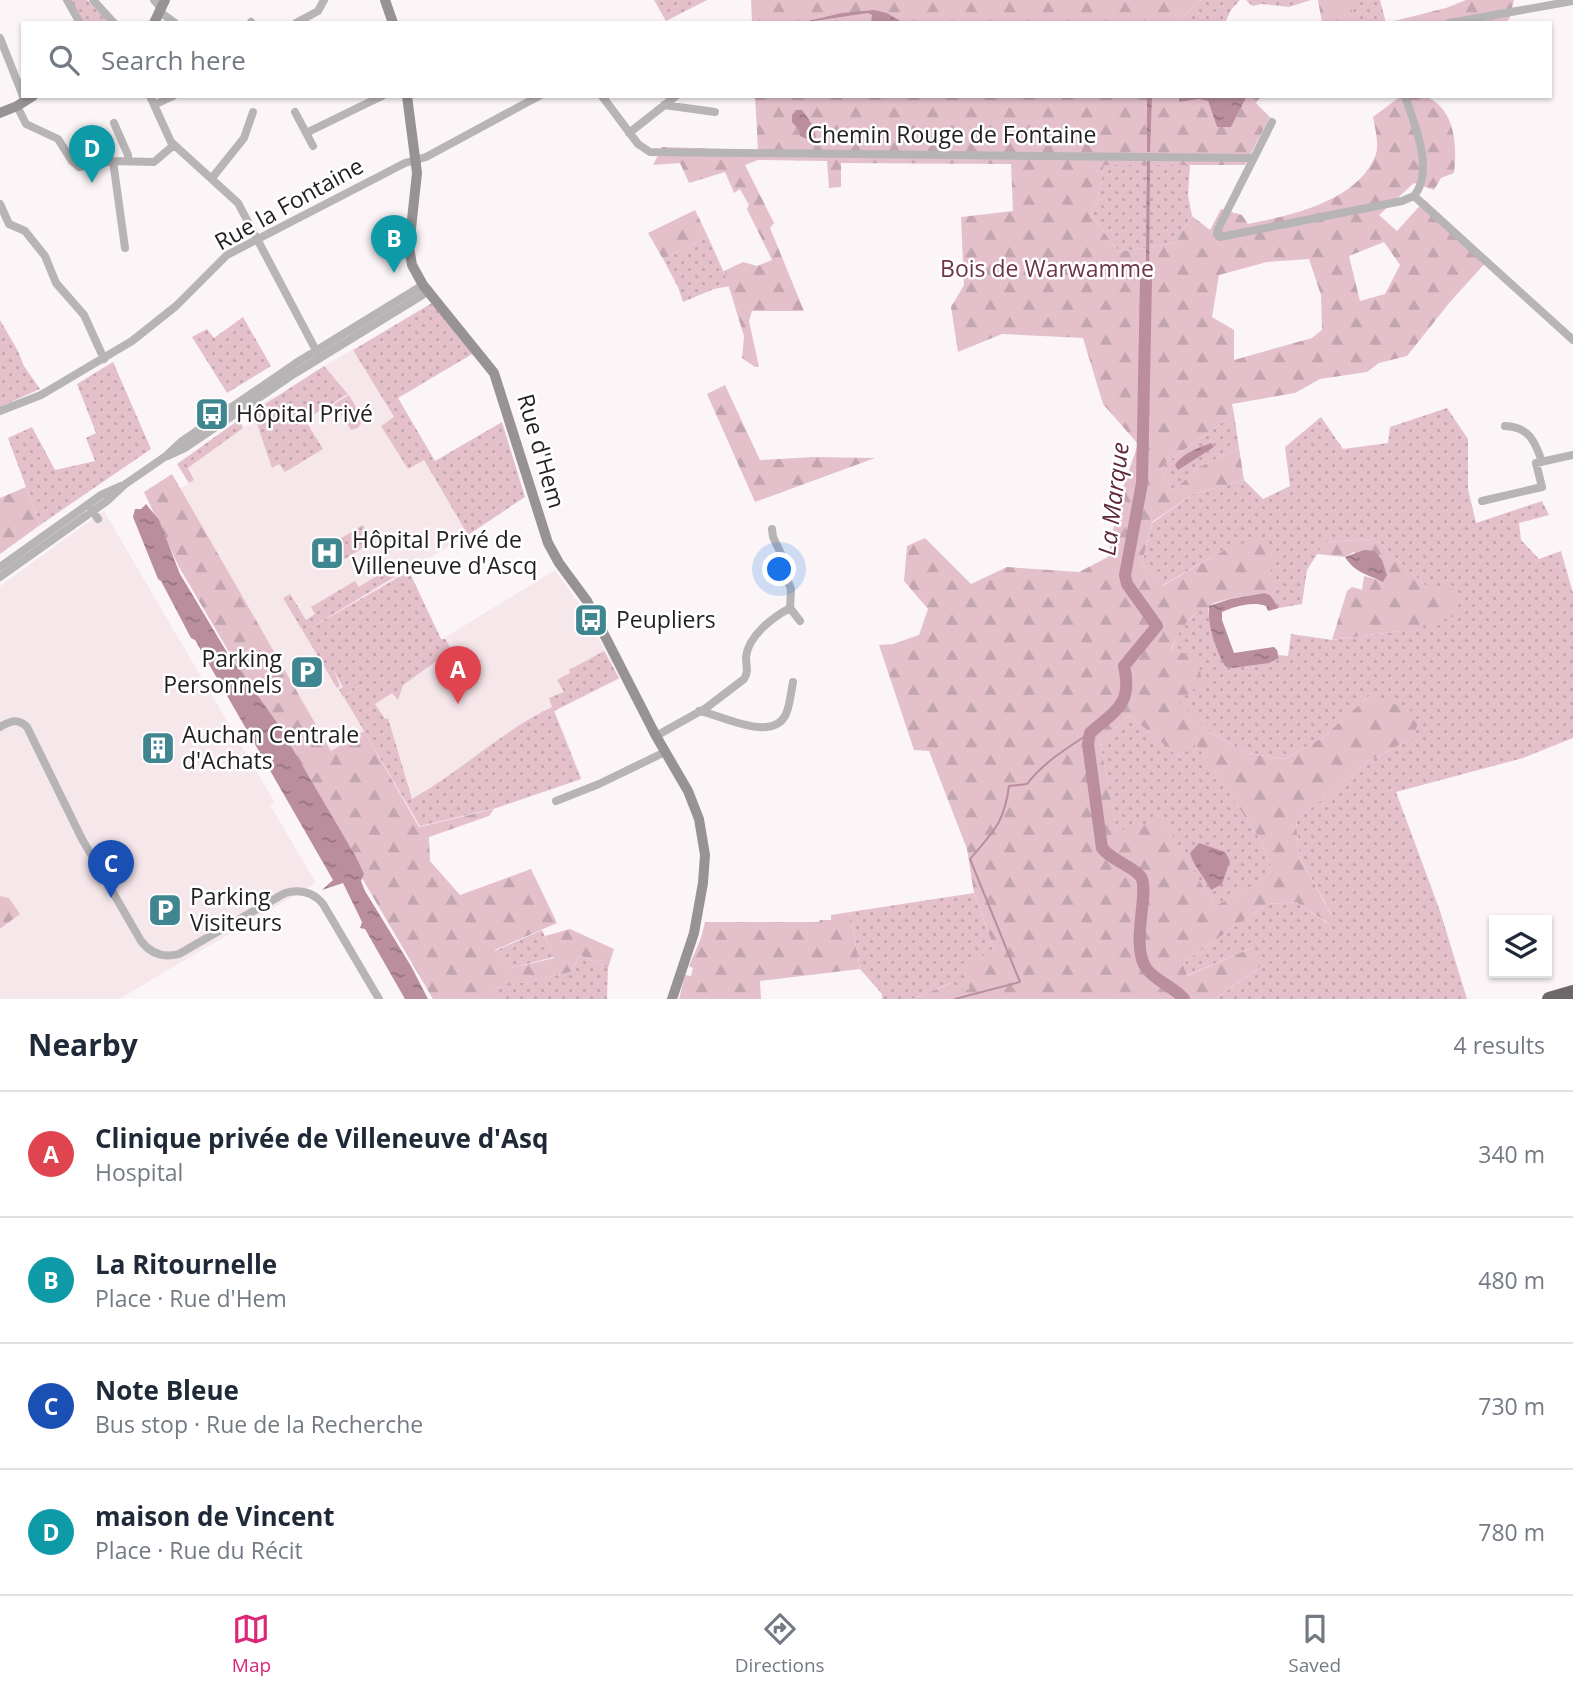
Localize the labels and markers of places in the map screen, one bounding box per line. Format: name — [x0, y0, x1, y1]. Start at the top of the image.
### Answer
pin: D — [69, 125, 115, 183]
pin: B — [371, 215, 417, 273]
bus stop icon: Hôpital Privé — [193, 395, 231, 433]
place label: Hôpital Privé — [236, 397, 373, 429]
place label: Hôpital Privé de Villeneuve d'Ascq — [352, 523, 537, 581]
hospital icon: Hôpital Privé de Villeneuve d'Ascq — [308, 534, 346, 572]
bus stop icon: Peupliers — [572, 601, 610, 639]
place label: Peupliers — [616, 603, 716, 635]
place label: Parking Personnels — [163, 642, 283, 700]
pin: A — [435, 646, 481, 704]
parking icon: Parking Personnels — [288, 653, 326, 691]
place label: Auchan Centrale d'Achats — [182, 718, 359, 776]
building icon: Auchan Centrale d'Achats — [139, 729, 177, 767]
pin: C — [88, 840, 134, 898]
place label: Parking Visiteurs — [190, 880, 282, 938]
parking icon: Parking Visiteurs — [146, 891, 184, 929]

